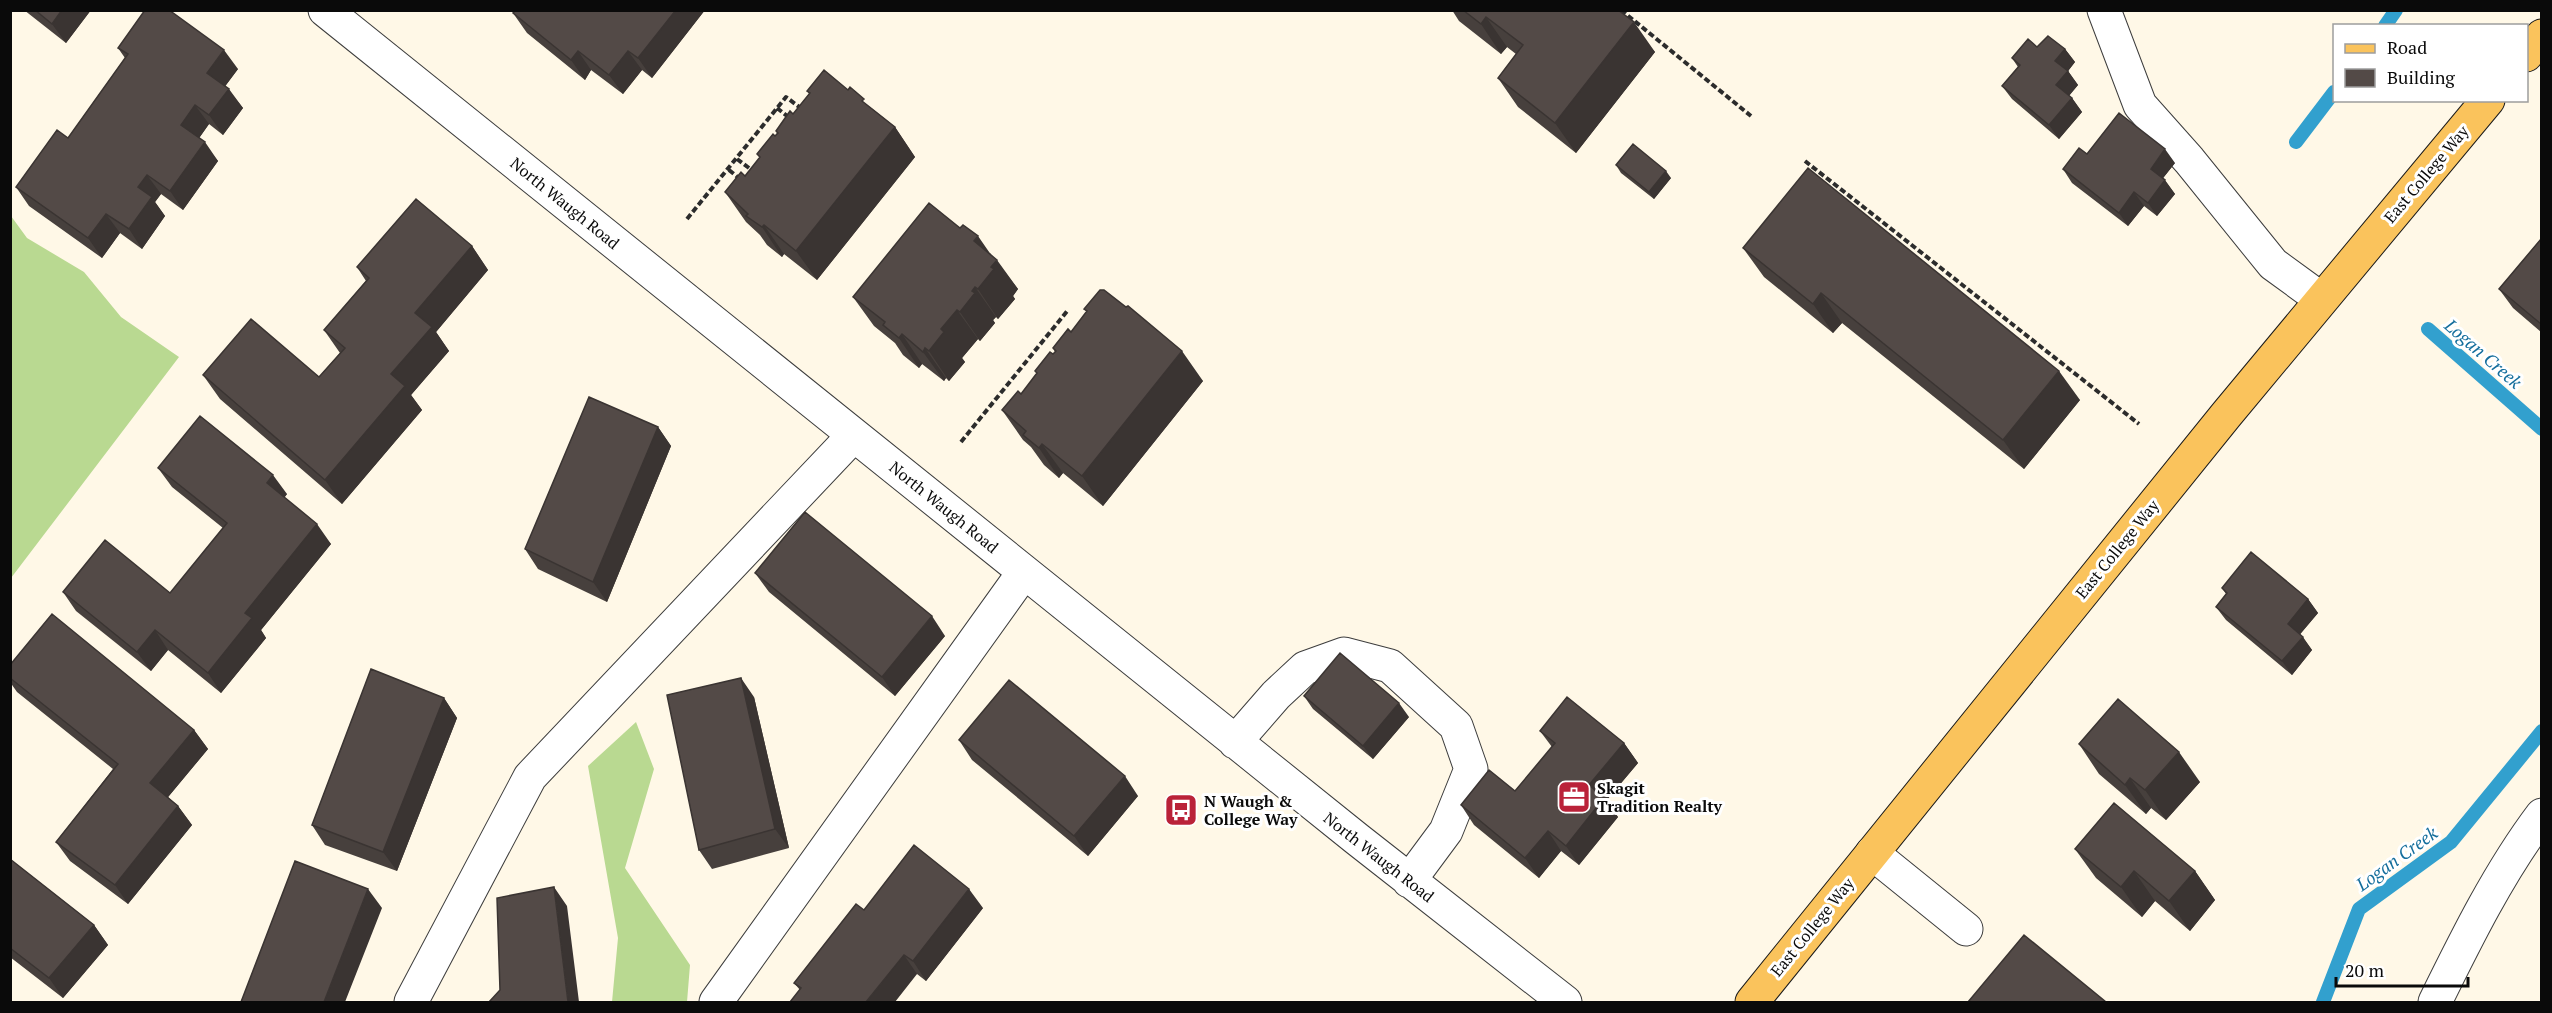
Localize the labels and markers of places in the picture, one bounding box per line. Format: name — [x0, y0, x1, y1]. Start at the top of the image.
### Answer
place label: Skagit Tradition Realty — [1597, 777, 1723, 817]
office icon: Skagit Tradition Realty — [1556, 779, 1592, 815]
place label: N Waugh & College Way — [1204, 790, 1298, 830]
bus stop icon: N Waugh & College Way — [1163, 792, 1199, 828]

